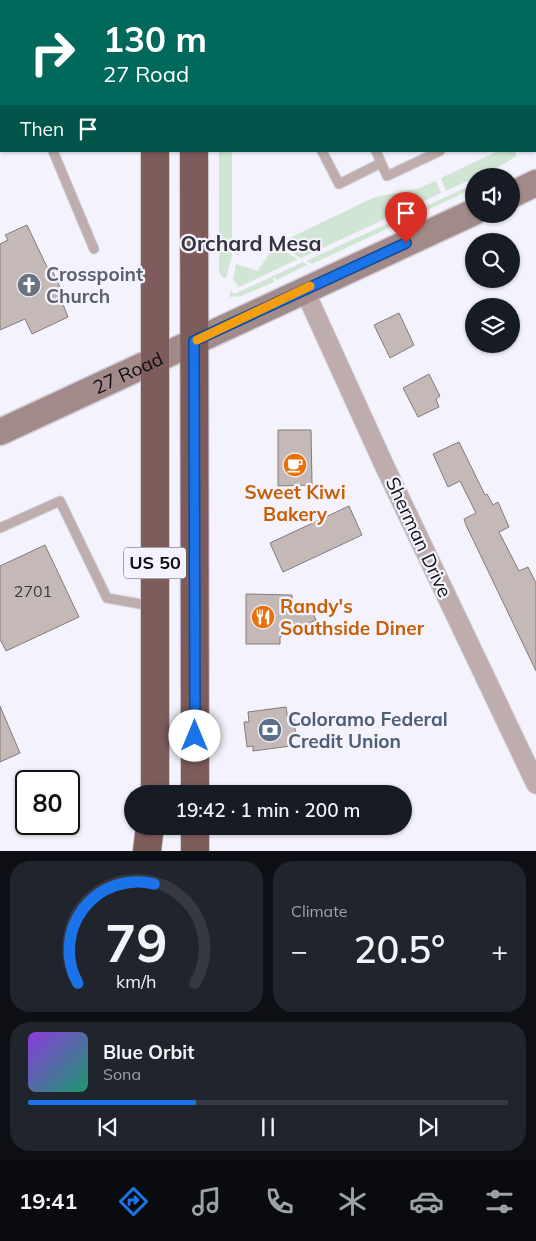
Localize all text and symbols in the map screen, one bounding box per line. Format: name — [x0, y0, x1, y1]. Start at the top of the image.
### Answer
text: 130 m — [103, 17, 207, 61]
icon: right — [20, 20, 85, 85]
text: 27 Road — [103, 60, 189, 88]
icon: arrive — [74, 115, 102, 143]
text: Then — [20, 117, 64, 141]
map controls — [465, 168, 520, 353]
button: sound — [465, 168, 520, 223]
pin — [385, 192, 427, 243]
icon: arrive — [392, 199, 420, 227]
district label: Orchard Mesa — [180, 230, 322, 256]
button: search — [465, 233, 520, 288]
place label: Crosspoint Church — [46, 262, 143, 308]
church icon: Crosspoint Church — [16, 272, 42, 298]
button: layers — [465, 298, 520, 353]
street label: 27 Road — [89, 346, 167, 399]
cafe icon: Sweet Kiwi Bakery — [282, 452, 308, 478]
street label: Sherman Drive — [381, 473, 457, 601]
place label: Sweet Kiwi Bakery — [244, 480, 346, 526]
road number: US 50 — [124, 548, 186, 578]
house number: 2701 — [14, 581, 52, 601]
place label: Randy's Southside Diner — [280, 594, 425, 640]
restaurant icon: Randy's Southside Diner — [250, 604, 276, 630]
place label: Coloramo Federal Credit Union — [288, 707, 448, 753]
position arrow — [168, 709, 220, 761]
bank icon: Coloramo Federal Credit Union — [257, 717, 283, 743]
speed limit sign: 80 — [15, 770, 80, 835]
text: 19:42 · 1 min · 200 m — [175, 798, 361, 822]
text: Climate — [291, 901, 347, 921]
text: 79 — [105, 910, 168, 975]
text: 20.5° — [354, 925, 445, 973]
text: − — [291, 933, 308, 968]
text: + — [491, 933, 508, 968]
text: km/h — [116, 970, 157, 992]
text: Blue Orbit — [103, 1040, 194, 1064]
text: Sona — [103, 1064, 141, 1084]
icon: previous — [94, 1113, 122, 1141]
icon: pause — [254, 1113, 282, 1141]
icon: next — [414, 1113, 442, 1141]
icon: directions — [116, 1184, 151, 1219]
icon: music — [189, 1184, 224, 1219]
icon: phone — [262, 1184, 297, 1219]
icon: climate — [335, 1184, 370, 1219]
icon: car — [409, 1184, 444, 1219]
icon: filters — [482, 1184, 517, 1219]
text: 19:41 — [19, 1187, 77, 1215]

